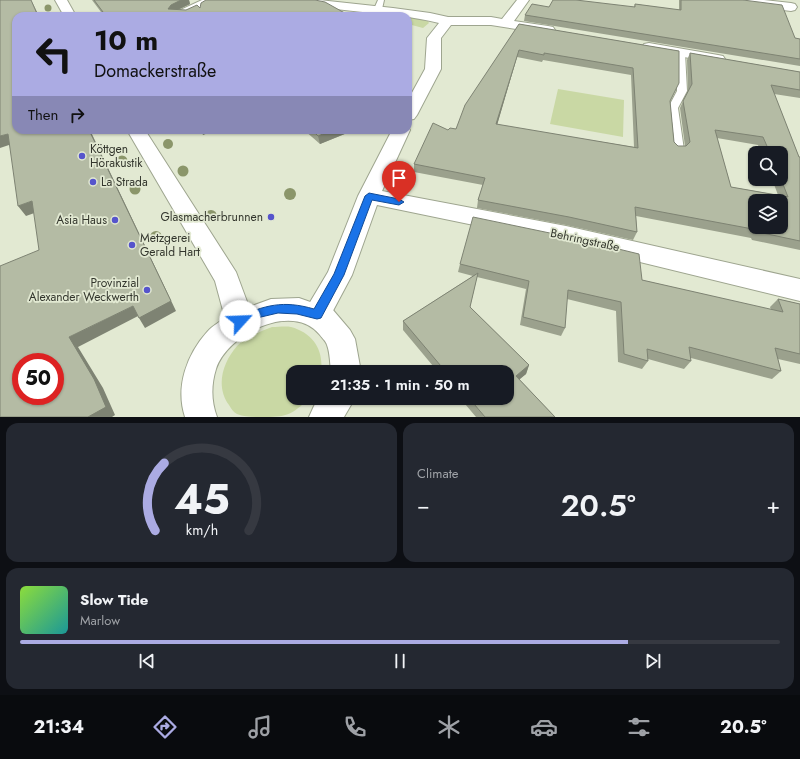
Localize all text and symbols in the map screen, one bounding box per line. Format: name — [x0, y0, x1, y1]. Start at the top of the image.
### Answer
text: 10 m — [94, 20, 158, 61]
icon: left — [28, 28, 80, 80]
text: Domackerstraße — [94, 58, 216, 84]
text: Then — [28, 104, 58, 126]
icon: right — [66, 104, 88, 126]
place label: Köttgen Hörakustik — [90, 140, 143, 172]
map controls — [748, 146, 788, 234]
button: search — [748, 146, 788, 186]
marker: Köttgen Hörakustik — [77, 151, 87, 161]
pin — [382, 161, 416, 202]
icon: arrive — [388, 167, 410, 189]
place label: La Strada — [101, 173, 148, 191]
marker: La Strada — [88, 177, 98, 187]
button: layers — [748, 194, 788, 234]
place label: Glasmacherbrunnen — [161, 208, 263, 226]
place label: Asia Haus — [56, 211, 107, 229]
marker: Glasmacherbrunnen — [266, 212, 276, 222]
marker: Asia Haus — [110, 215, 120, 225]
street label: Behringstraße — [549, 224, 621, 256]
place label: Metzgerei Gerald Hart — [140, 229, 200, 261]
marker: Metzgerei Gerald Hart — [127, 240, 137, 250]
place label: Provinzial Alexander Weckwerth — [29, 274, 139, 306]
marker: Provinzial Alexander Weckwerth — [142, 285, 152, 295]
position arrow — [219, 300, 261, 342]
speed limit sign: 50 — [12, 353, 64, 405]
text: 21:35 · 1 min · 50 m — [330, 374, 470, 396]
text: Climate — [417, 464, 458, 483]
text: 45 — [174, 468, 229, 529]
text: 20.5° — [561, 484, 636, 527]
text: − — [417, 489, 430, 521]
text: + — [766, 489, 780, 521]
text: km/h — [185, 519, 218, 539]
text: Slow Tide — [80, 589, 148, 611]
text: Marlow — [80, 611, 120, 630]
icon: previous — [136, 650, 158, 672]
icon: pause — [389, 650, 411, 672]
icon: next — [642, 650, 664, 672]
icon: directions — [151, 713, 179, 741]
icon: music — [246, 713, 274, 741]
icon: phone — [341, 713, 369, 741]
icon: climate — [435, 713, 463, 741]
icon: car — [530, 713, 558, 741]
icon: filters — [625, 713, 653, 741]
text: 21:34 — [33, 714, 84, 740]
text: 20.5° — [720, 714, 767, 740]

